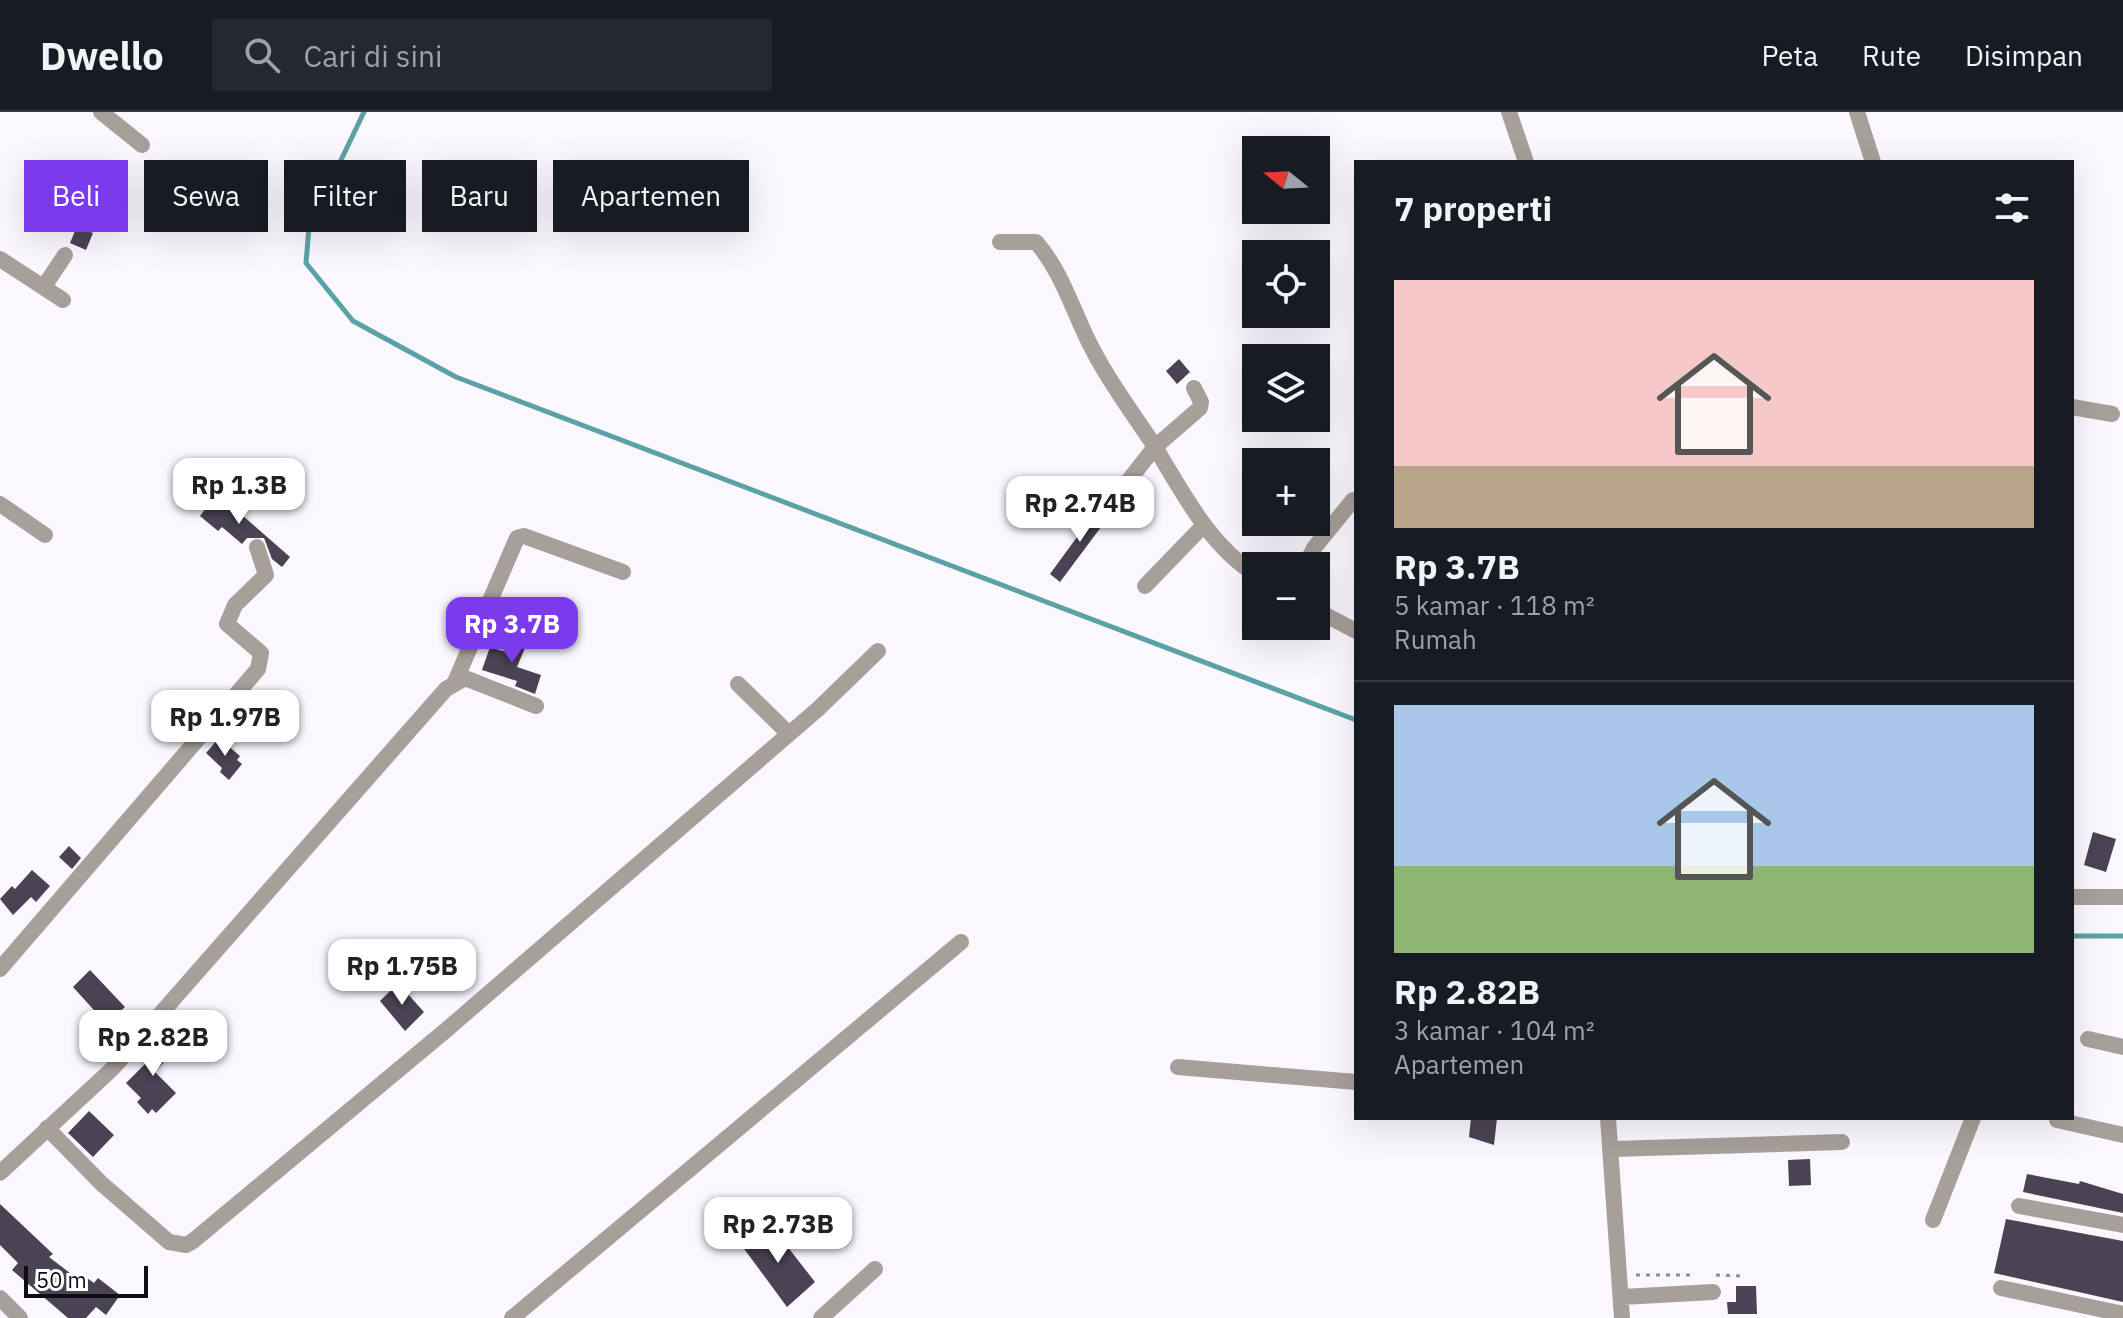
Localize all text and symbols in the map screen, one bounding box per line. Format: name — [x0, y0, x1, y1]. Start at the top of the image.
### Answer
search box — [212, 19, 772, 91]
text: Dwello — [40, 31, 164, 80]
icon: search — [240, 33, 284, 77]
text: Cari di sini — [304, 36, 442, 75]
text: Peta — [1762, 37, 1818, 74]
text: Rute — [1862, 37, 1921, 74]
text: Disimpan — [1965, 37, 2083, 74]
north arrow — [1242, 136, 1330, 224]
map controls — [1242, 136, 1330, 640]
chip: Beli — [24, 160, 128, 232]
chip: Sewa — [144, 160, 268, 232]
chip: Filter — [284, 160, 406, 232]
chip: Baru — [422, 160, 537, 232]
chip: Apartemen — [553, 160, 749, 232]
text: 7 properti — [1394, 186, 1552, 230]
icon: filters — [1990, 186, 2034, 230]
button: locate — [1242, 240, 1330, 328]
icon: home — [1642, 332, 1786, 476]
button: layers — [1242, 344, 1330, 432]
button: + — [1242, 448, 1330, 536]
pin: Rp 1.3B — [165, 458, 313, 526]
text: Rp 1.3B — [191, 467, 287, 501]
pin: Rp 2.74B — [997, 476, 1163, 544]
text: Rp 2.74B — [1024, 485, 1136, 519]
text: Rp 3.7B — [1394, 544, 1520, 588]
button: − — [1242, 552, 1330, 640]
text: 5 kamar · 118 m² — [1394, 588, 1595, 622]
pin: Rp 3.7B — [438, 597, 586, 665]
text: Rp 3.7B — [464, 606, 560, 640]
text: Rumah — [1394, 622, 1477, 656]
pin: Rp 1.97B — [142, 690, 308, 758]
text: Rp 1.97B — [169, 699, 281, 733]
icon: home — [1642, 757, 1786, 901]
pin: Rp 1.75B — [319, 939, 485, 1007]
text: Rp 1.75B — [346, 948, 458, 982]
text: Rp 2.82B — [1394, 969, 1540, 1013]
pin: Rp 2.82B — [70, 1010, 236, 1078]
text: 3 kamar · 104 m² — [1394, 1013, 1595, 1047]
text: Rp 2.82B — [97, 1019, 209, 1053]
text: Apartemen — [1394, 1047, 1524, 1081]
pin: Rp 2.73B — [695, 1197, 861, 1265]
text: Rp 2.73B — [722, 1206, 834, 1240]
scale bar — [24, 1262, 148, 1298]
text: 50 m — [36, 1265, 87, 1294]

